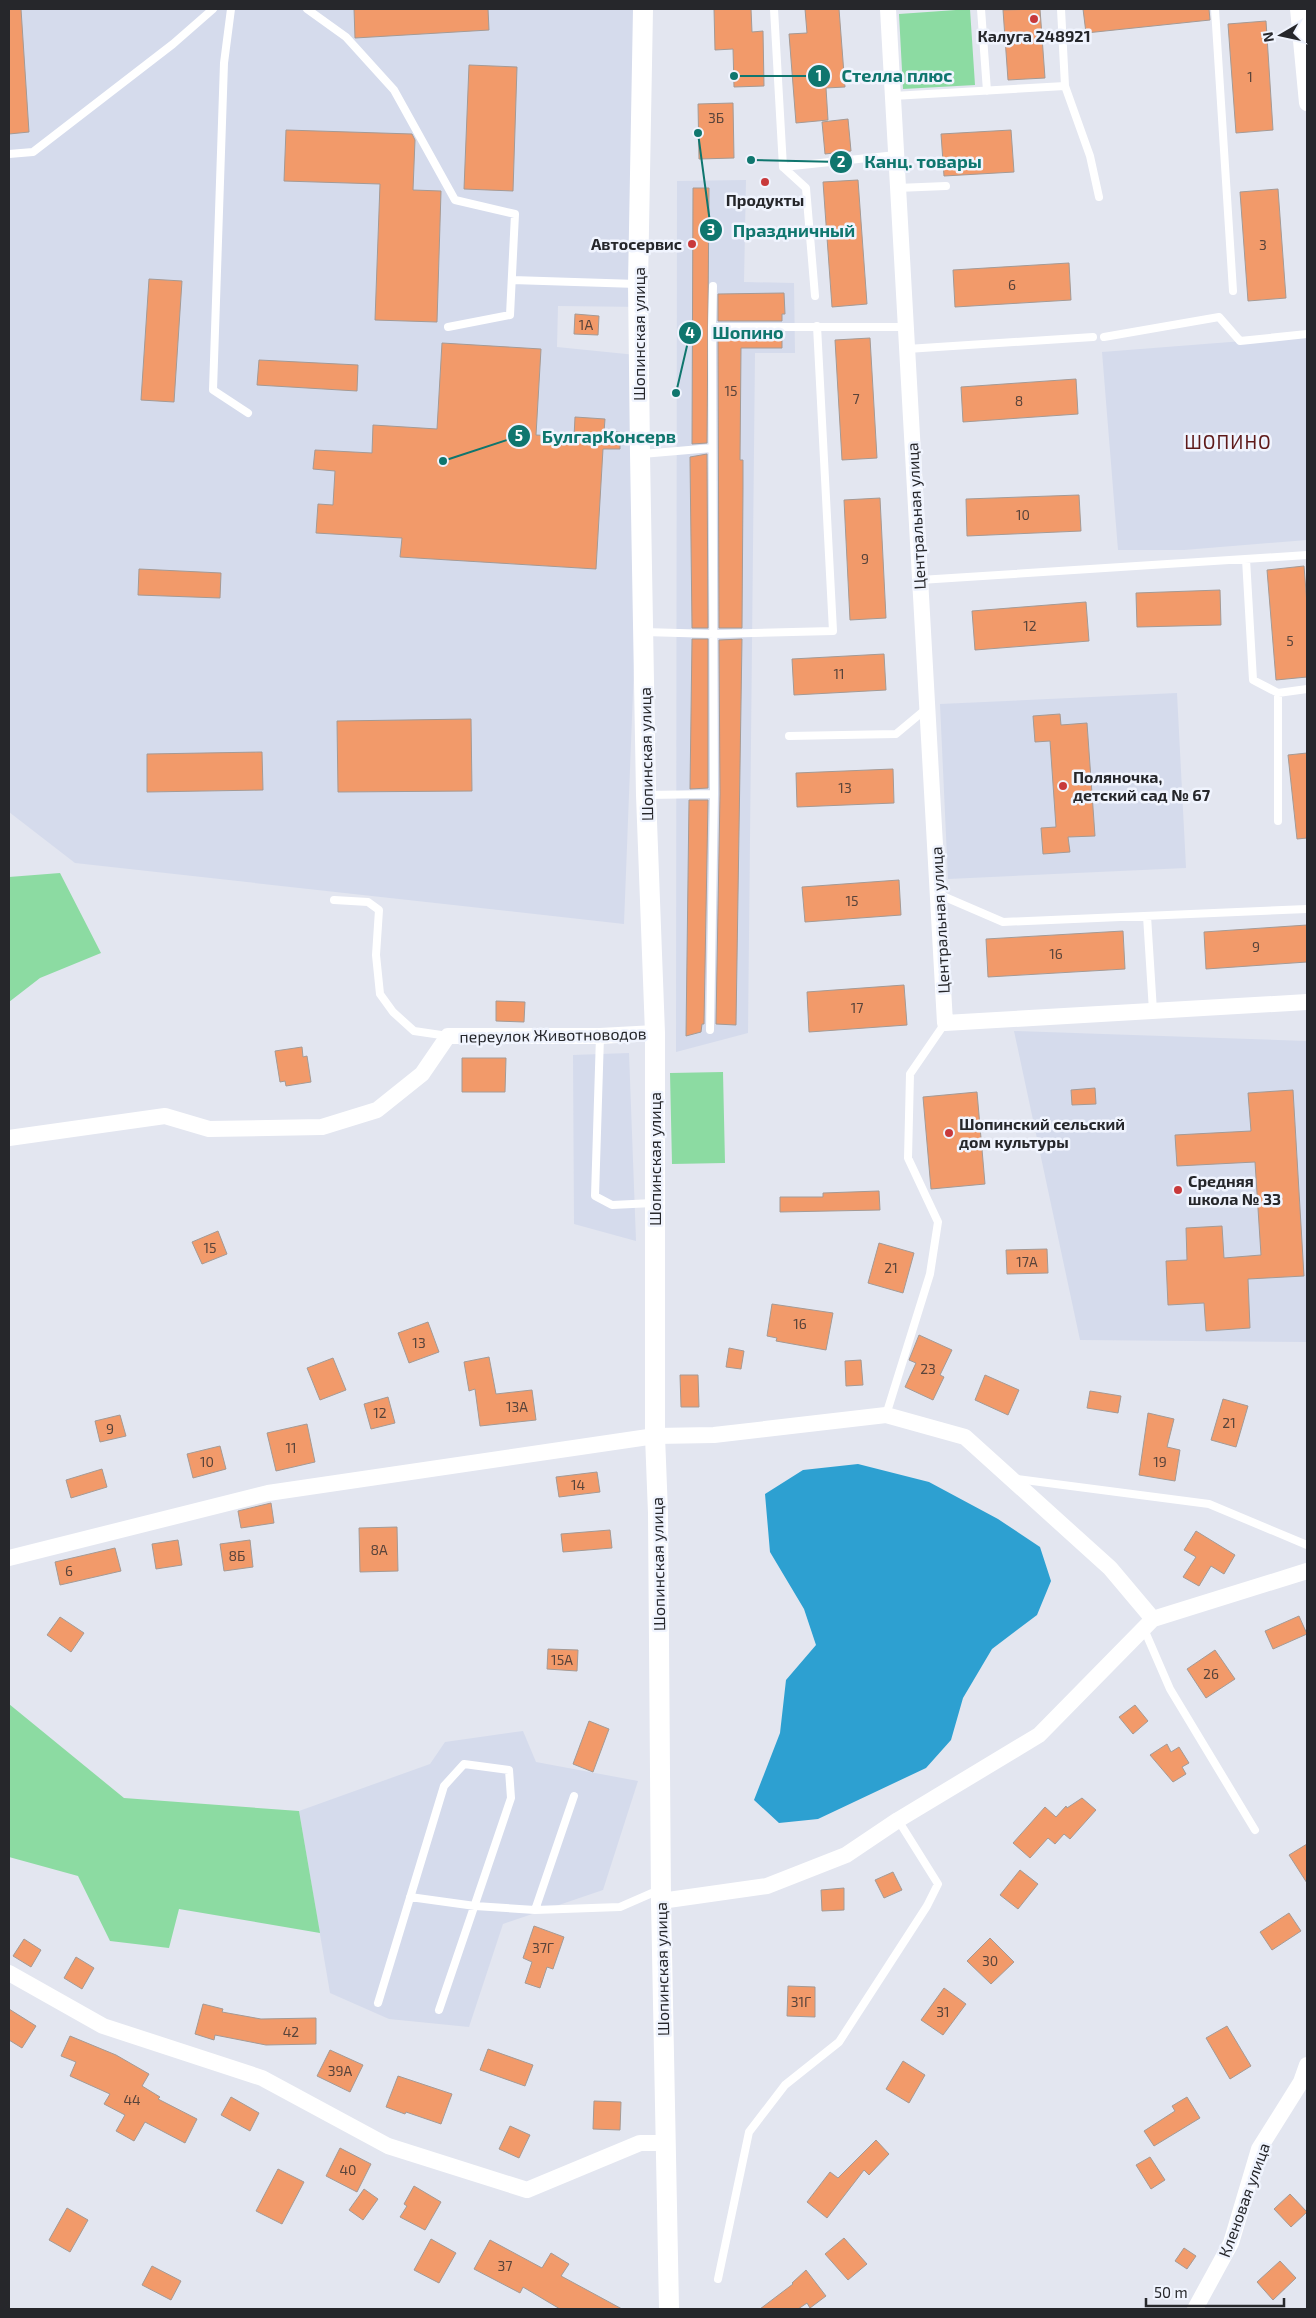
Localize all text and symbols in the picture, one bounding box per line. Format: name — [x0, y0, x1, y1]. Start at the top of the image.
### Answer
north arrow — [1256, 10, 1306, 60]
marker: Калуга 248921 — [1028, 13, 1040, 25]
place label: Калуга 248921 — [977, 26, 1091, 45]
text: N — [1258, 31, 1277, 43]
callout: Стелла плюс — [807, 59, 963, 92]
text: Стелла плюс — [841, 64, 953, 86]
text: 1 — [816, 66, 822, 84]
house number: 1 — [1247, 68, 1253, 85]
house number: 3Б — [708, 109, 724, 126]
callout: Канц. товары — [829, 145, 992, 178]
text: Канц. товары — [864, 150, 982, 172]
text: 2 — [837, 152, 846, 170]
marker: Продукты — [759, 176, 771, 188]
place label: Продукты — [726, 190, 804, 209]
callout: Праздничный — [698, 214, 866, 247]
text: Праздничный — [733, 219, 855, 241]
text: 3 — [707, 220, 715, 238]
place label: Автосервис — [591, 234, 682, 253]
house number: 3 — [1259, 236, 1267, 253]
marker: Автосервис — [686, 238, 698, 250]
street label: Шопинская улица — [629, 267, 649, 401]
house number: 6 — [1008, 276, 1016, 293]
house number: 1А — [579, 316, 593, 333]
callout: Шопино — [677, 316, 794, 349]
text: Шопино — [712, 321, 784, 343]
text: 4 — [685, 323, 695, 341]
house number: 15 — [724, 382, 738, 399]
house number: 7 — [852, 390, 860, 407]
house number: 8 — [1015, 392, 1023, 409]
callout: БулгарКонсерв — [507, 420, 686, 453]
text: БулгарКонсерв — [542, 425, 676, 447]
text: 5 — [515, 426, 523, 444]
district label: ШОПИНО — [1184, 430, 1272, 453]
street label: Центральная улица — [902, 442, 930, 590]
house number: 10 — [1016, 506, 1030, 523]
house number: 9 — [861, 550, 869, 567]
house number: 12 — [1023, 617, 1037, 634]
house number: 5 — [1286, 632, 1294, 649]
house number: 11 — [833, 665, 845, 682]
street label: Шопинская улица — [635, 687, 657, 821]
place label: Поляночка, детский сад № 67 — [1073, 767, 1211, 804]
house number: 13 — [838, 779, 852, 796]
marker: Поляночка, детский сад № 67 — [1057, 780, 1069, 792]
street label: Центральная улица — [926, 846, 954, 994]
house number: 15 — [845, 892, 859, 909]
house number: 9 — [1252, 938, 1260, 955]
house number: 16 — [1049, 945, 1063, 962]
house number: 17 — [851, 999, 863, 1016]
street label: переулок Животноводов — [459, 1023, 647, 1047]
street label: Шопинская улица — [645, 1092, 665, 1226]
place label: Шопинский сельский дом культуры — [959, 1114, 1125, 1151]
marker: Шопинский сельский дом культуры — [943, 1127, 955, 1139]
place label: Средняя школа № 33 — [1188, 1171, 1281, 1208]
marker: Средняя школа № 33 — [1172, 1184, 1184, 1196]
house number: 15 — [203, 1239, 217, 1256]
house number: 17А — [1016, 1253, 1038, 1270]
house number: 21 — [884, 1259, 898, 1276]
house number: 16 — [793, 1315, 807, 1332]
house number: 13 — [412, 1334, 426, 1351]
house number: 23 — [920, 1360, 936, 1377]
house number: 13А — [506, 1398, 528, 1415]
house number: 12 — [373, 1404, 387, 1421]
house number: 21 — [1222, 1414, 1236, 1431]
house number: 9 — [106, 1420, 114, 1437]
house number: 11 — [285, 1439, 297, 1456]
house number: 10 — [200, 1453, 214, 1470]
house number: 19 — [1153, 1453, 1167, 1470]
house number: 14 — [571, 1476, 585, 1493]
street label: Шопинская улица — [647, 1497, 669, 1631]
house number: 8А — [370, 1541, 388, 1558]
house number: 8Б — [229, 1547, 245, 1564]
house number: 6 — [65, 1562, 73, 1579]
house number: 15А — [551, 1651, 573, 1668]
house number: 26 — [1203, 1665, 1219, 1682]
street label: Шопинская улица — [651, 1902, 673, 2036]
house number: 37Г — [532, 1939, 554, 1956]
house number: 30 — [982, 1952, 998, 1969]
house number: 31Г — [791, 1993, 811, 2010]
house number: 31 — [936, 2003, 950, 2020]
house number: 42 — [283, 2023, 299, 2040]
house number: 39А — [328, 2062, 353, 2079]
house number: 44 — [123, 2091, 141, 2108]
street label: Кленовая улица — [1214, 2140, 1274, 2260]
house number: 40 — [339, 2161, 357, 2178]
house number: 37 — [498, 2257, 512, 2274]
scale bar — [1146, 2276, 1284, 2308]
text: 50 m — [1154, 2283, 1188, 2301]

